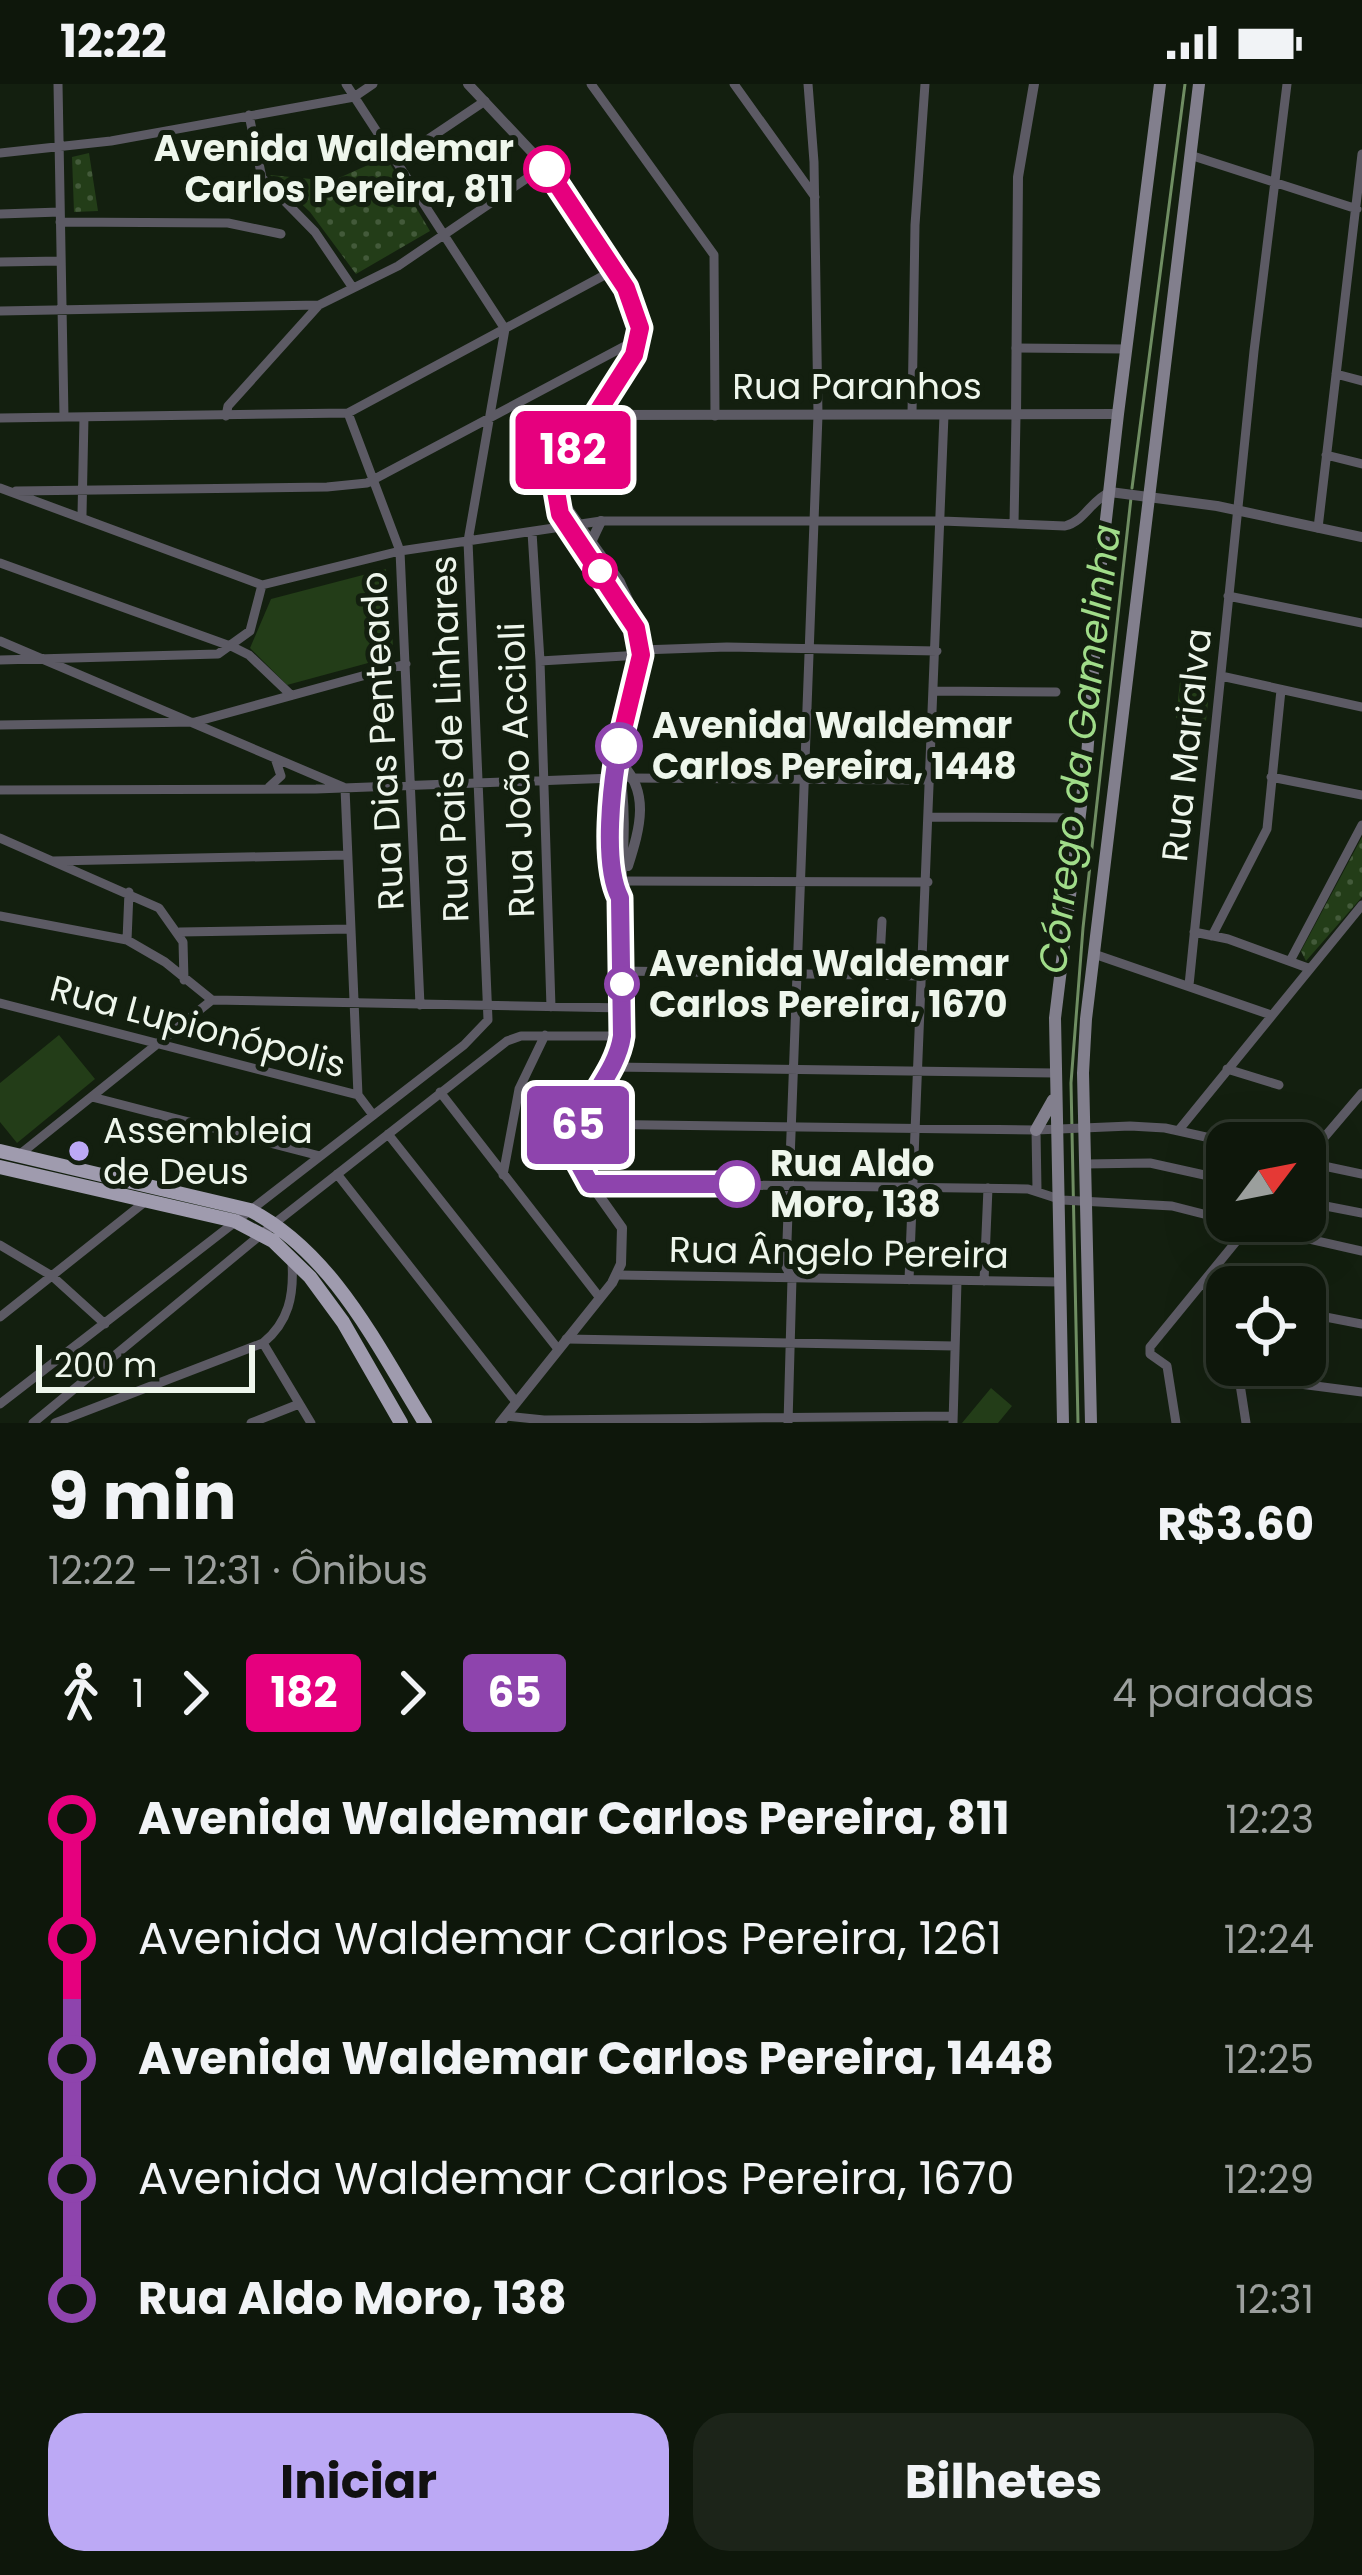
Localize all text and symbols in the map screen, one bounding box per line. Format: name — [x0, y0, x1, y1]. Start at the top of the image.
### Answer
text: 12:22 — [60, 10, 167, 73]
place label: Avenida Waldemar Carlos Pereira, 811 — [154, 123, 514, 215]
marker: Avenida Waldemar Carlos Pereira, 811 — [525, 147, 569, 191]
street label: Rua Paranhos — [732, 361, 982, 412]
line badge: 182 — [504, 411, 642, 489]
text: 182 — [540, 420, 607, 479]
water label: Córrego da Gamelinha — [1025, 521, 1134, 977]
street label: Rua Pais de Linhares — [418, 555, 481, 923]
unlabelled marker — [584, 555, 616, 587]
street label: Rua Dias Penteado — [348, 570, 417, 912]
street label: Rua João Accioli — [486, 621, 547, 919]
street label: Rua Marialva — [1149, 626, 1224, 864]
place label: Avenida Waldemar Carlos Pereira, 1448 — [652, 700, 1017, 792]
marker: Avenida Waldemar Carlos Pereira, 1448 — [597, 724, 641, 768]
place label: Avenida Waldemar Carlos Pereira, 1670 — [649, 938, 1009, 1030]
street label: Rua Lupionópolis — [45, 963, 351, 1090]
marker: Avenida Waldemar Carlos Pereira, 1670 — [606, 968, 638, 1000]
line badge: 65 — [524, 1086, 632, 1164]
text: 65 — [551, 1095, 605, 1154]
place label: Assembleia de Deus — [103, 1105, 313, 1197]
north arrow — [1206, 1122, 1326, 1242]
map controls — [1206, 1122, 1326, 1386]
marker: Assembleia de Deus — [66, 1138, 92, 1164]
place label: Rua Aldo Moro, 138 — [770, 1138, 941, 1230]
marker: Rua Aldo Moro, 138 — [715, 1162, 759, 1206]
street label: Rua Ângelo Pereira — [669, 1224, 1009, 1281]
button: locate — [1206, 1266, 1326, 1386]
scale bar — [36, 1339, 255, 1392]
text: 200 m — [54, 1342, 157, 1389]
text: 9 min — [48, 1450, 236, 1542]
text: R$3.60 — [1157, 1493, 1314, 1556]
text: 12:22 – 12:31 · Ônibus — [48, 1543, 428, 1598]
icon: walk — [48, 1660, 114, 1726]
icon: forward — [162, 1660, 228, 1726]
icon: forward — [379, 1660, 445, 1726]
text: 182 — [270, 1663, 337, 1722]
text: 65 — [487, 1663, 542, 1722]
text: 1 — [132, 1666, 144, 1721]
text: 4 paradas — [1112, 1666, 1314, 1721]
text: Avenida Waldemar Carlos Pereira, 811 — [138, 1787, 1010, 1850]
text: 12:23 — [1225, 1792, 1314, 1847]
text: Avenida Waldemar Carlos Pereira, 1261 — [138, 1907, 1002, 1970]
text: 12:24 — [1224, 1912, 1314, 1967]
text: Avenida Waldemar Carlos Pereira, 1448 — [138, 2027, 1054, 2090]
text: 12:25 — [1224, 2032, 1314, 2087]
text: Avenida Waldemar Carlos Pereira, 1670 — [138, 2147, 1014, 2210]
text: 12:29 — [1224, 2152, 1314, 2207]
text: Rua Aldo Moro, 138 — [138, 2267, 567, 2330]
text: 12:31 — [1235, 2272, 1314, 2327]
button: Iniciar — [48, 2413, 669, 2551]
button: Bilhetes — [693, 2413, 1314, 2551]

